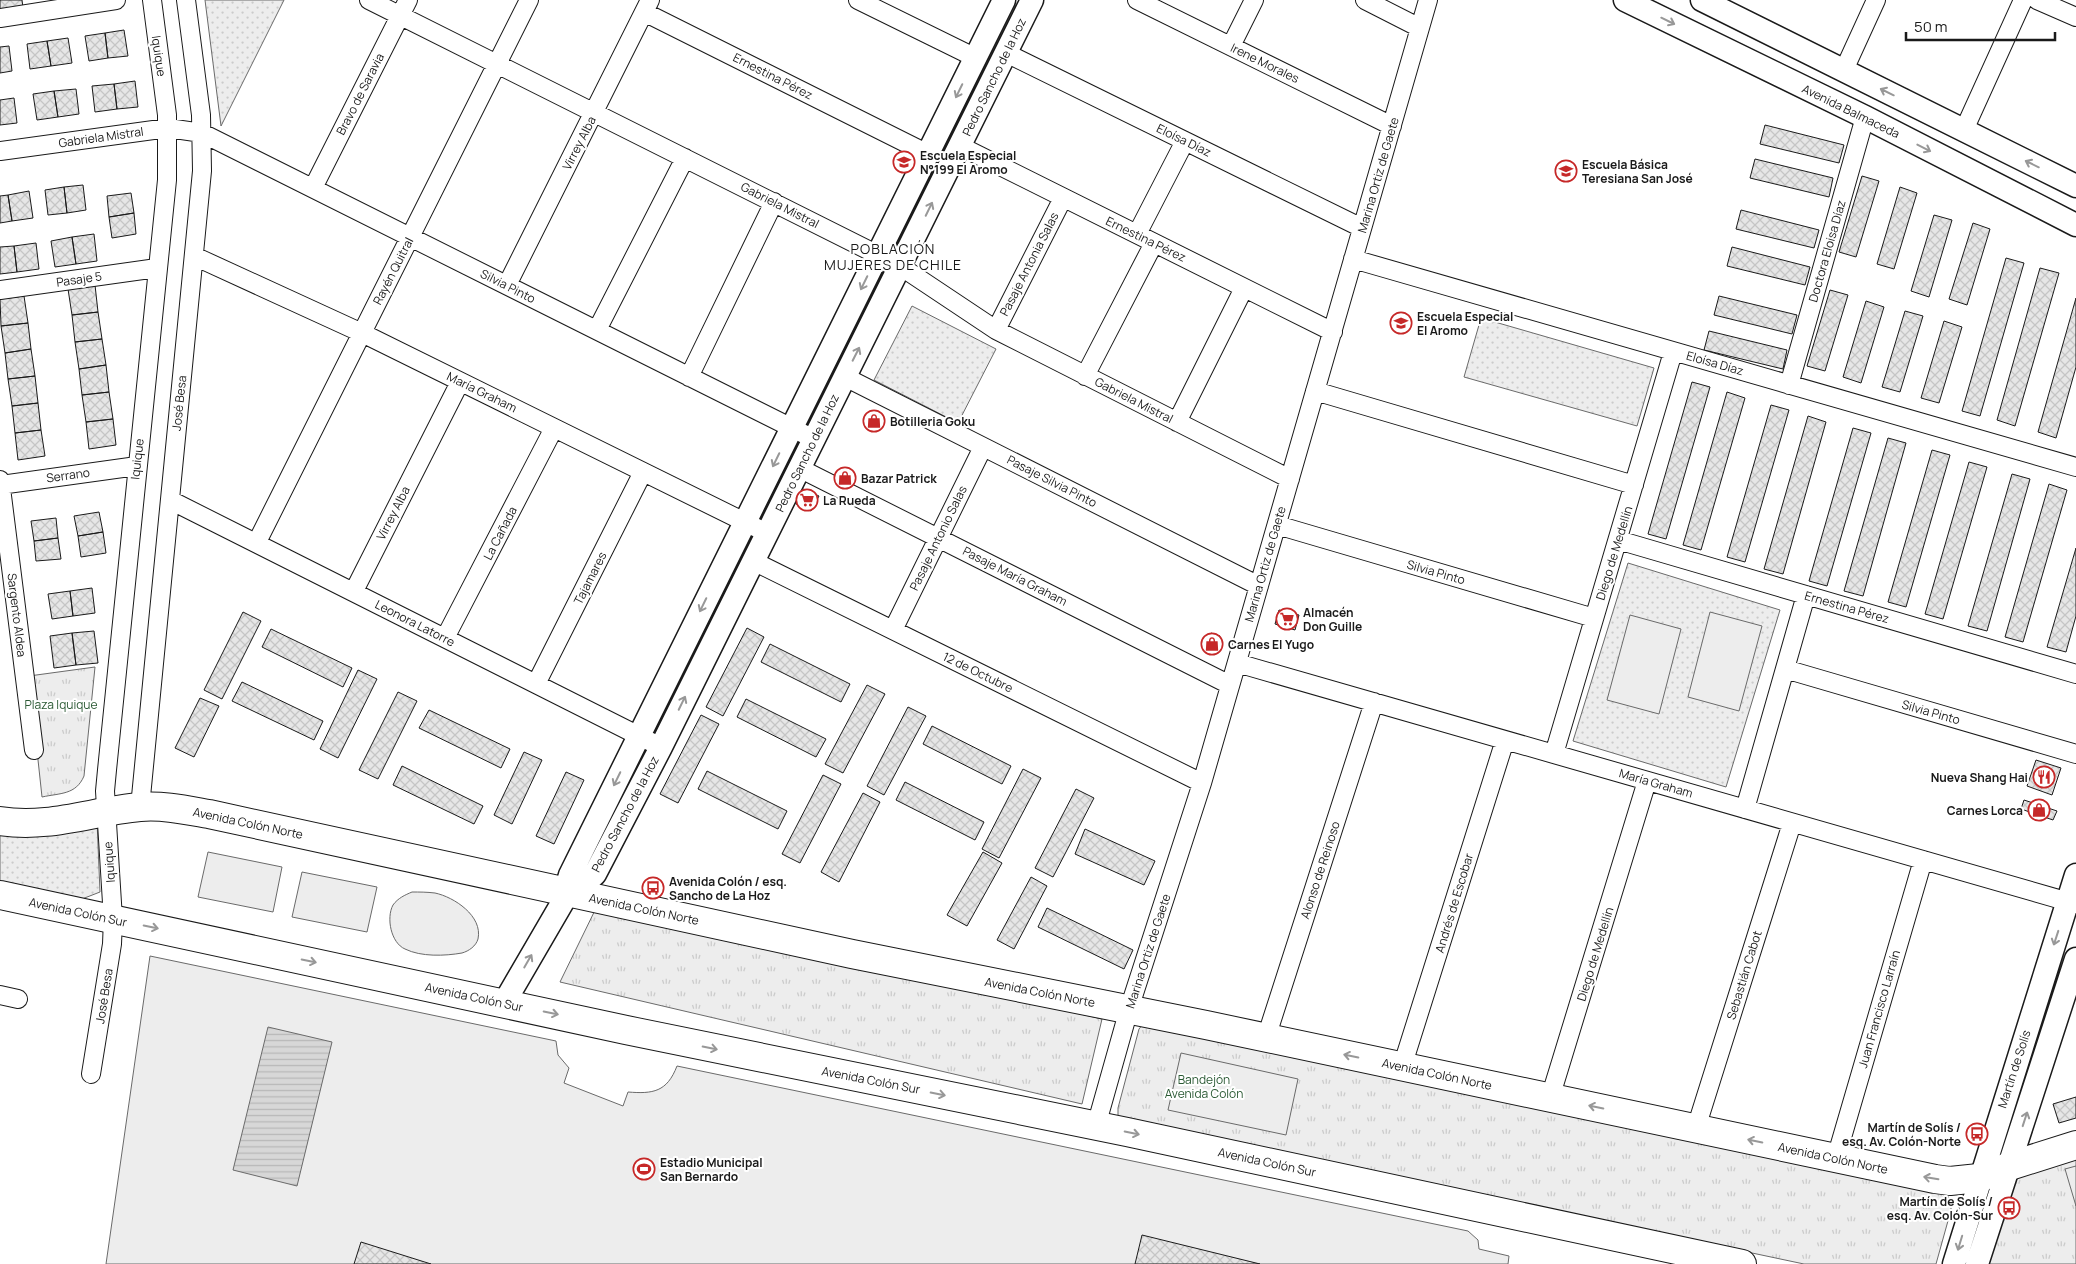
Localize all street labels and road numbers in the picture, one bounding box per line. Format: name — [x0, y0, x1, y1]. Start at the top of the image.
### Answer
street label: Pedro Sancho de la Hoz — [958, 15, 1030, 139]
street label: Iquique — [148, 34, 170, 78]
street label: Irene Morales — [1228, 39, 1302, 87]
street label: Ernestina Pérez — [730, 49, 816, 103]
street label: Bravo de Saravia — [332, 50, 388, 138]
street label: Avenida Balmaceda — [1799, 80, 1903, 142]
street label: Virrey Alba — [558, 113, 600, 173]
street label: Marina Ortiz de Gaete — [1353, 115, 1403, 235]
street label: Eloísa Díaz — [1154, 119, 1214, 161]
street label: Gabriela Mistral — [57, 123, 145, 151]
street label: Gabriela Mistral — [738, 178, 822, 232]
street label: Doctora Eloisa Díaz — [1804, 198, 1850, 304]
street label: Pasaje Antonia Salas — [995, 209, 1063, 319]
street label: Ernestina Pérez — [1103, 212, 1189, 266]
street label: Rayén Quitral — [369, 234, 417, 308]
street label: Silvia Pinto — [477, 265, 539, 307]
street label: Pasaje 5 — [55, 267, 103, 291]
street label: Eloísa Díaz — [1684, 347, 1746, 379]
street label: María Graham — [444, 368, 520, 416]
street label: Gabriela Mistral — [1092, 373, 1176, 427]
street label: José Besa — [168, 374, 190, 432]
street label: Pedro Sancho de la Hoz — [771, 391, 843, 515]
street label: Iquique — [126, 438, 148, 480]
street label: Pasaje Silvia Pinto — [1004, 451, 1100, 511]
street label: Serrano — [45, 464, 91, 486]
street label: Virrey Alba — [372, 483, 414, 543]
street label: Pasaje Antonio Salas — [905, 483, 971, 593]
street label: La Cañada — [479, 503, 521, 563]
street label: Marina Ortiz de Gaete — [1240, 504, 1290, 624]
street label: Diego de Medellín — [1592, 504, 1636, 602]
street label: Pasaje María Graham — [960, 542, 1070, 610]
street label: Tajamares — [569, 549, 611, 607]
street label: Silvia Pinto — [1405, 556, 1467, 588]
street label: Sargento Aldea — [3, 572, 31, 658]
street label: Ernestina Pérez — [1803, 587, 1891, 627]
street label: Leonora Latorre — [372, 596, 458, 650]
street label: 12 de Octubre — [940, 648, 1016, 696]
street label: Silvia Pinto — [1900, 696, 1962, 728]
street label: Pedro Sancho de la Hoz — [587, 753, 663, 875]
street label: María Graham — [1617, 764, 1695, 802]
street label: Avenida Colón Norte — [191, 803, 305, 843]
street label: Alonso de Reinoso — [1296, 819, 1344, 921]
street label: Iquique — [99, 841, 119, 883]
street label: Andrés de Escobar — [1431, 851, 1477, 955]
street label: Avenida Colón Norte — [587, 889, 701, 929]
street label: Marina Ortiz de Gaete — [1121, 891, 1175, 1011]
street label: Avenida Colón Sur — [27, 893, 129, 931]
street label: Diego de Medellín — [1573, 905, 1617, 1003]
street label: Sebastián Cabot — [1722, 928, 1766, 1022]
street label: Juan Francisco Larraín — [1854, 948, 1904, 1070]
street label: José Besa — [91, 967, 117, 1025]
street label: Avenida Colón Norte — [983, 973, 1097, 1011]
street label: Avenida Colón Sur — [423, 978, 525, 1016]
street label: Martín de Solís — [1993, 1028, 2035, 1110]
street label: Avenida Colón Norte — [1380, 1054, 1494, 1094]
street label: Avenida Colón Sur — [820, 1062, 922, 1098]
street label: Avenida Colón Norte — [1776, 1138, 1890, 1178]
street label: Avenida Colón Sur — [1216, 1143, 1318, 1181]

